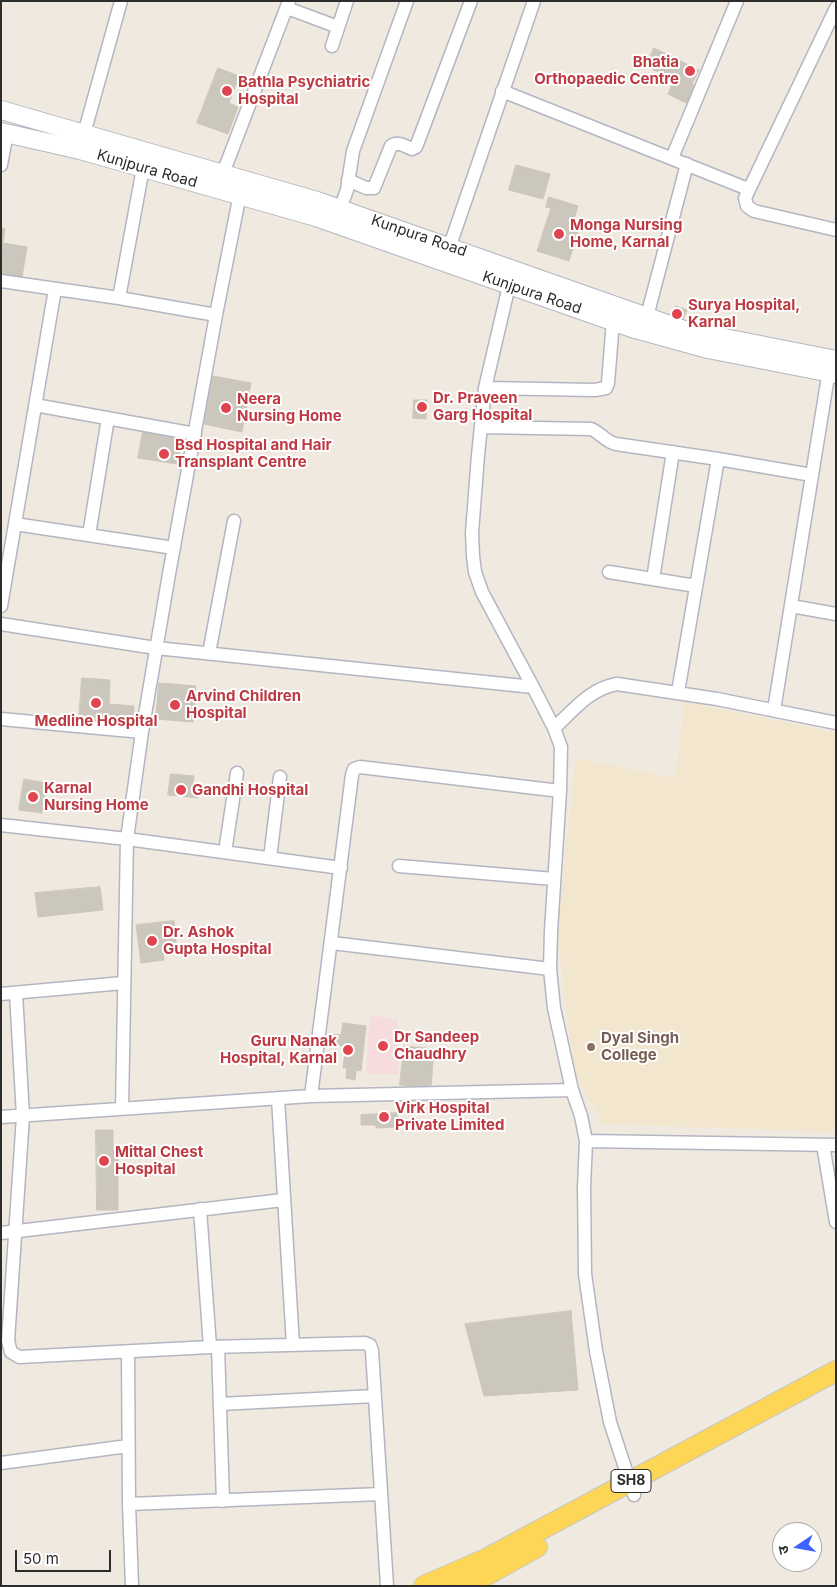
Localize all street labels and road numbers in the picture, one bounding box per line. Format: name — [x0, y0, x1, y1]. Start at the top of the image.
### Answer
street label: Kunjpura Road — [95, 146, 199, 192]
street label: Kunpura Road — [369, 211, 469, 261]
street label: Kunjpura Road — [480, 268, 584, 318]
road number: SH8 — [611, 1470, 651, 1492]

